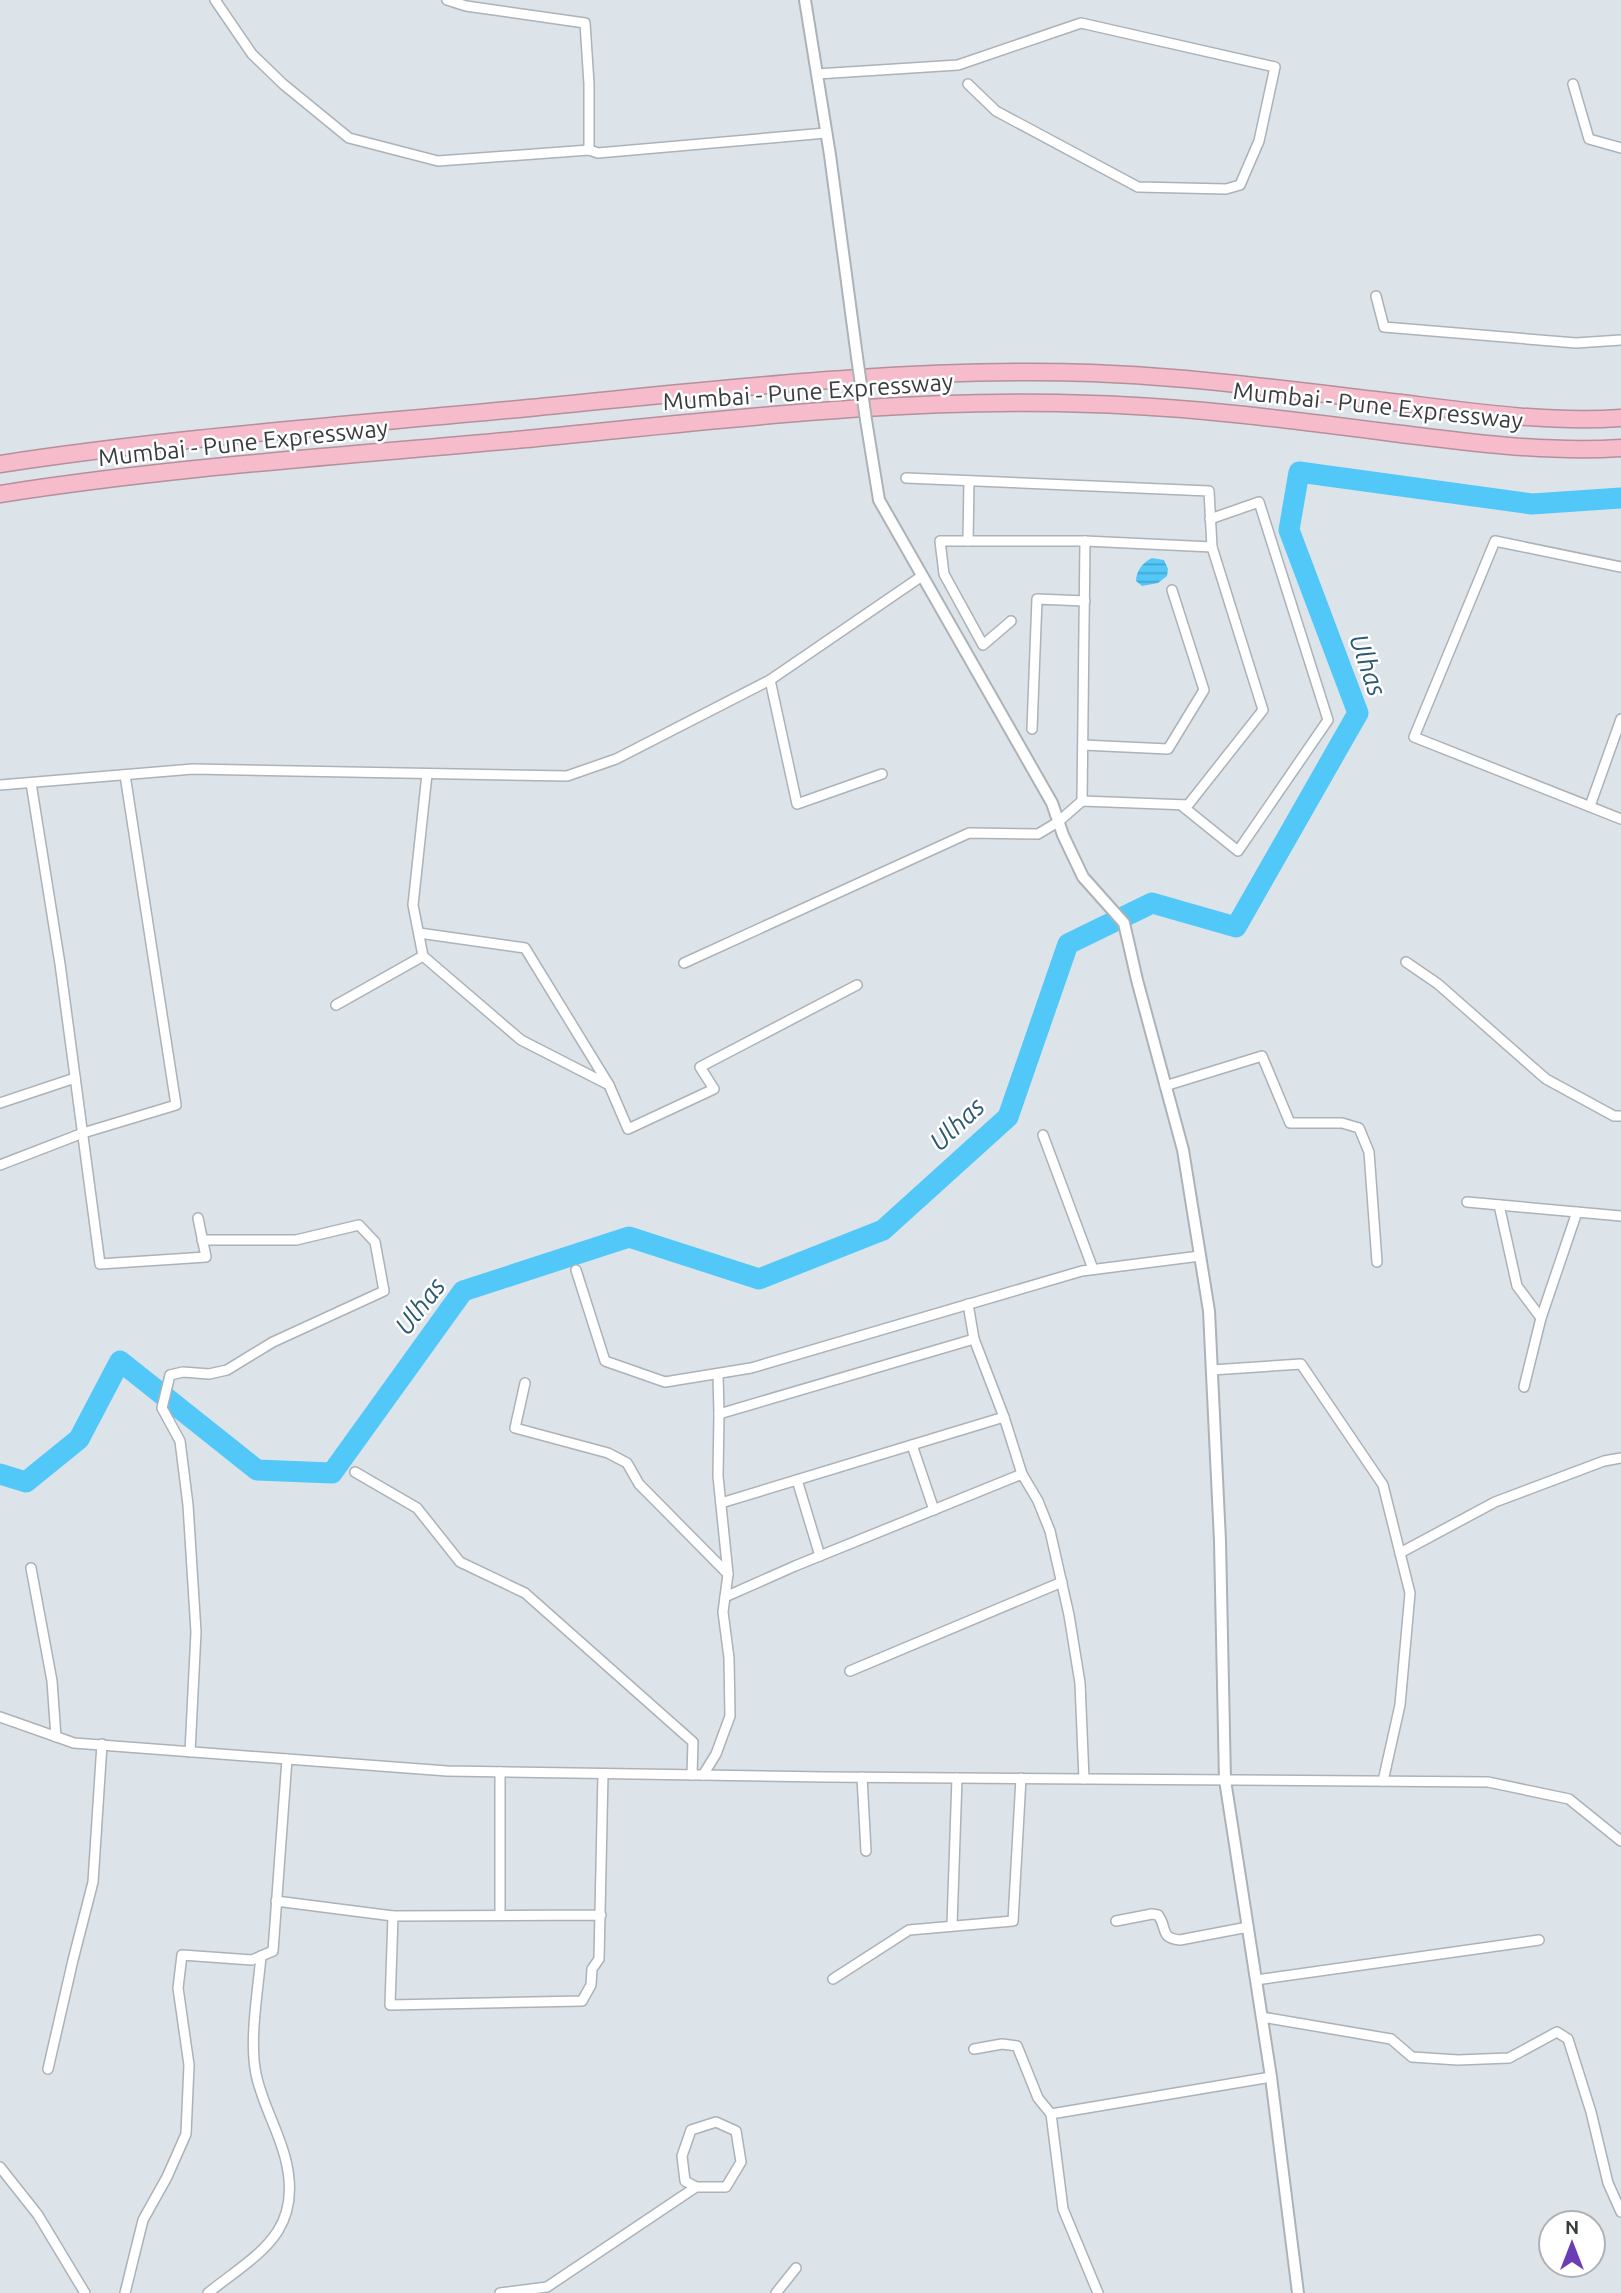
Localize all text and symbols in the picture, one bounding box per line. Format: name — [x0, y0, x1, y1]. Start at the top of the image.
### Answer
street label: Mumbai - Pune Expressway — [662, 368, 955, 415]
street label: Mumbai - Pune Expressway — [1232, 377, 1525, 434]
street label: Mumbai - Pune Expressway — [97, 414, 390, 471]
water label: Ulhas — [1344, 630, 1393, 700]
water label: Ulhas — [923, 1091, 990, 1156]
water label: Ulhas — [388, 1271, 451, 1340]
north arrow — [1537, 2209, 1607, 2279]
text: N — [1565, 2216, 1579, 2238]

